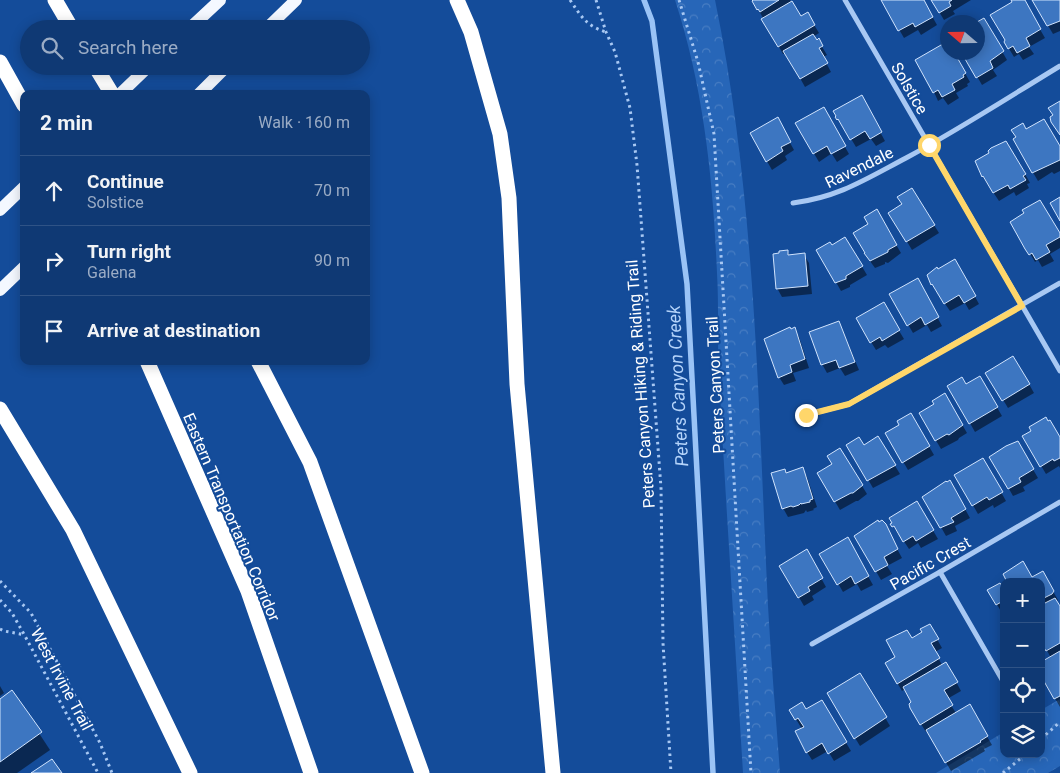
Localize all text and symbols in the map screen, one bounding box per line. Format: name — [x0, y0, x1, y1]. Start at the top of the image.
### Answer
north arrow — [940, 15, 985, 60]
search box — [20, 20, 370, 75]
icon: search — [38, 34, 66, 62]
text: Search here — [78, 36, 178, 59]
street label: Solstice — [887, 59, 932, 118]
text: 2 min — [40, 111, 93, 135]
text: Walk · 160 m — [258, 113, 350, 132]
route start — [918, 134, 941, 157]
street label: Ravendale — [822, 143, 896, 192]
text: Continue — [87, 170, 164, 193]
icon: ahead — [40, 177, 68, 205]
text: 70 m — [314, 181, 350, 200]
text: Solstice — [87, 193, 144, 212]
text: Turn right — [87, 240, 171, 263]
icon: right — [40, 247, 68, 275]
text: 90 m — [314, 251, 350, 270]
street label: Peters Canyon Hiking & Riding Trail — [622, 259, 659, 509]
text: Galena — [87, 263, 137, 282]
water label: Peters Canyon Creek — [663, 304, 692, 467]
street label: Peters Canyon Trail — [702, 316, 729, 454]
icon: arrive — [40, 317, 68, 345]
text: Arrive at destination — [87, 319, 260, 342]
route end — [795, 404, 818, 427]
street label: Eastern Transportation Corridor — [179, 410, 284, 625]
street label: Pacific Crest — [887, 533, 974, 594]
map controls — [1000, 578, 1045, 758]
button: + — [1000, 578, 1045, 623]
button: − — [1000, 623, 1045, 668]
street label: West Irvine Trail — [27, 625, 96, 734]
button: locate — [1000, 668, 1045, 713]
button: layers — [1000, 713, 1045, 758]

